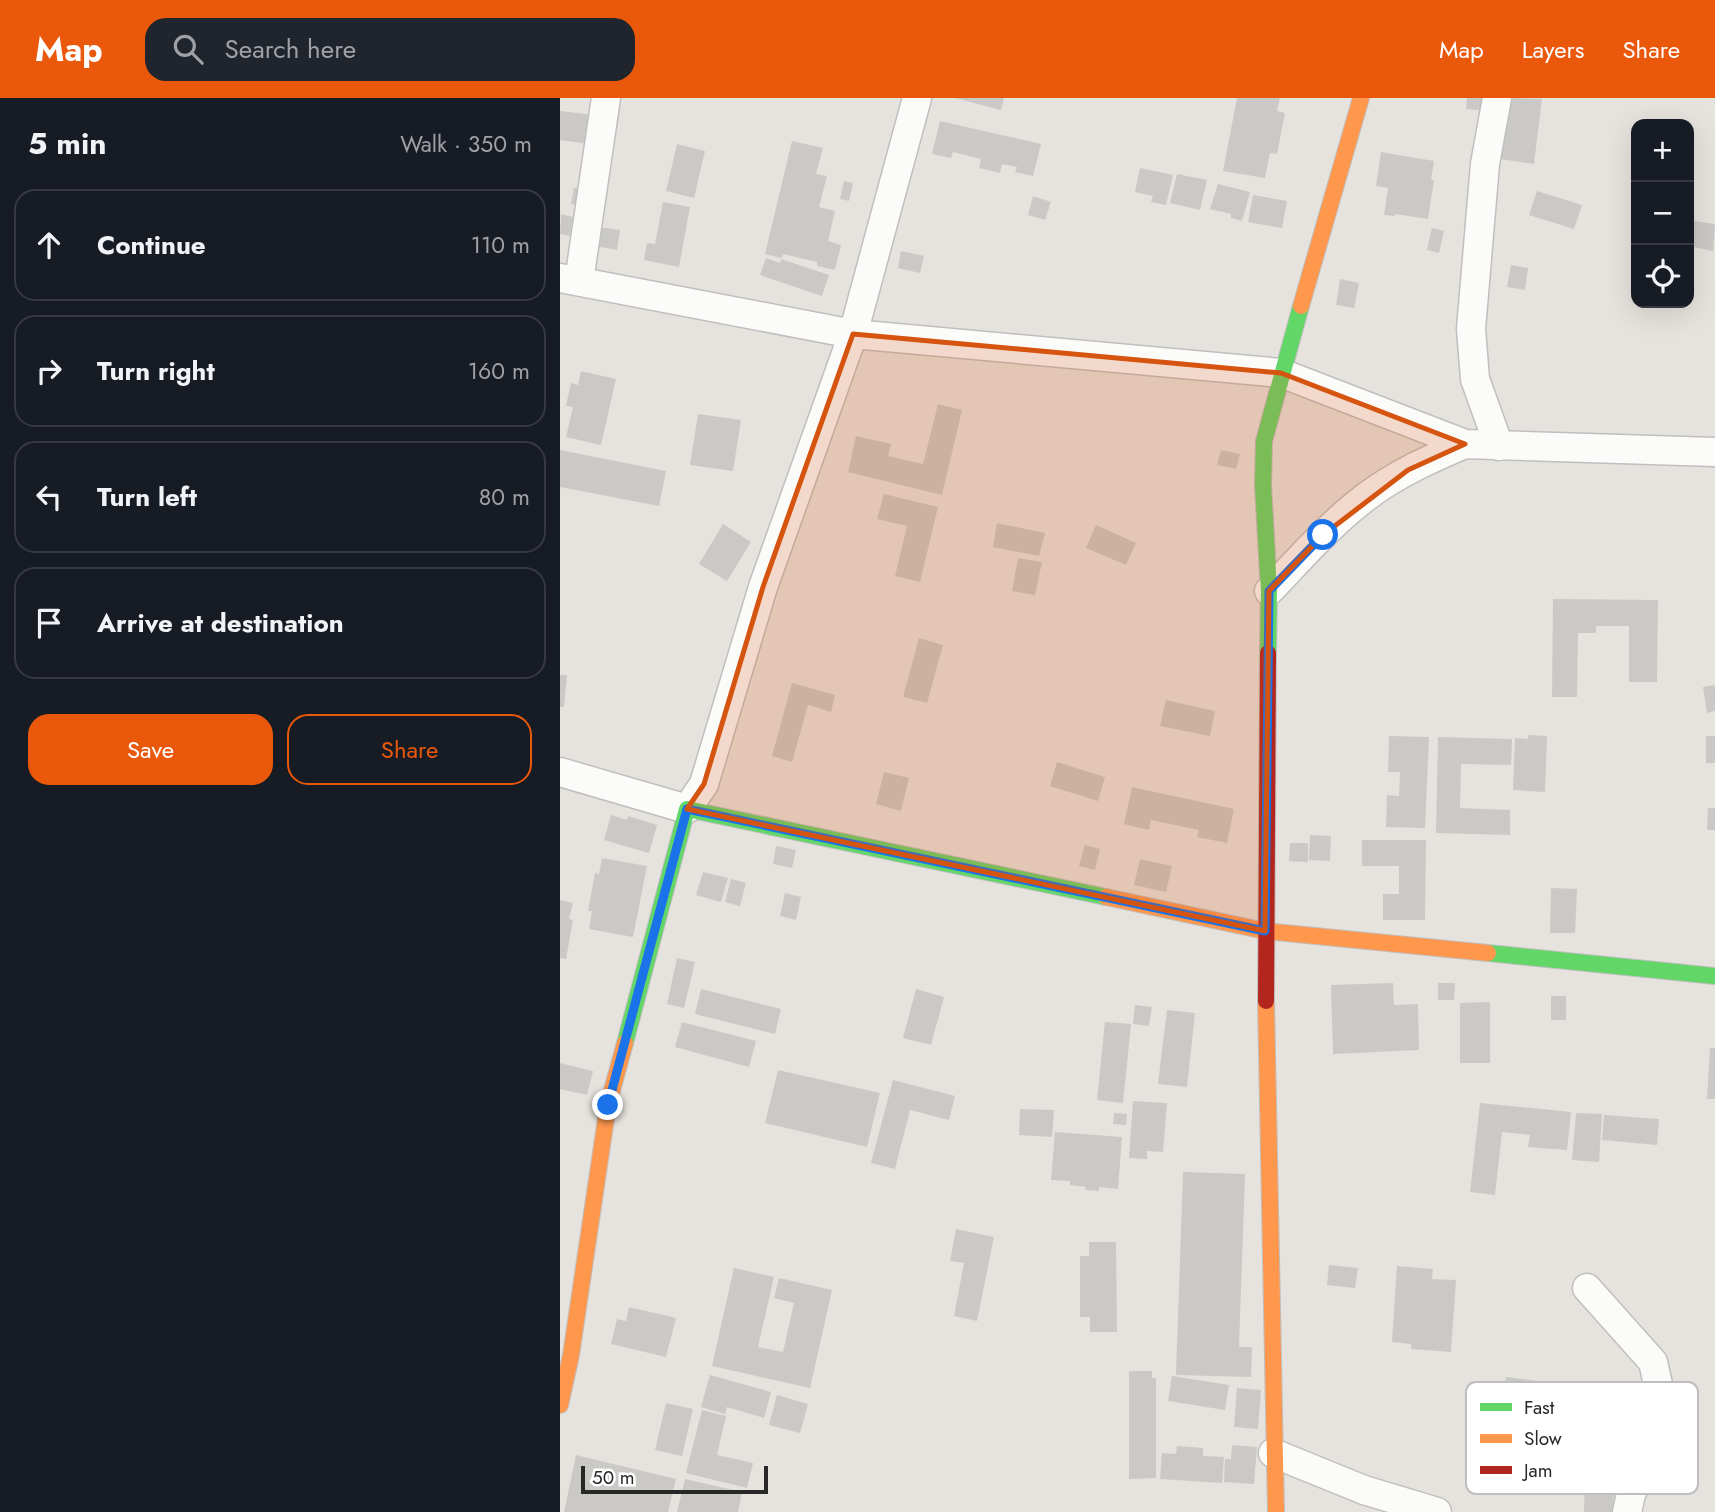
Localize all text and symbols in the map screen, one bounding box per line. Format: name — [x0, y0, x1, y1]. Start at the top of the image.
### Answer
search box — [145, 18, 635, 81]
text: Map — [35, 26, 103, 73]
icon: search — [169, 30, 207, 68]
text: Search here — [225, 30, 356, 68]
text: Map — [1439, 32, 1484, 67]
text: Layers — [1522, 32, 1584, 67]
text: Share — [1622, 32, 1680, 67]
map controls — [1631, 119, 1694, 308]
button: + — [1631, 119, 1694, 182]
text: 5 min — [28, 122, 106, 165]
text: Walk · 350 m — [400, 127, 532, 161]
button: − — [1631, 182, 1694, 245]
icon: ahead — [30, 226, 68, 264]
text: Continue — [97, 226, 206, 264]
text: 110 m — [471, 228, 530, 262]
button: locate — [1631, 245, 1694, 308]
icon: right — [30, 352, 68, 390]
text: Turn right — [97, 352, 215, 390]
text: 160 m — [468, 354, 530, 388]
icon: left — [30, 478, 68, 516]
text: Turn left — [97, 478, 197, 516]
text: 80 m — [479, 480, 530, 514]
route start — [1307, 519, 1338, 550]
icon: arrive — [30, 604, 68, 642]
text: Arrive at destination — [97, 604, 344, 642]
button: Save — [28, 714, 273, 785]
button: Share — [287, 714, 532, 785]
route end — [592, 1089, 623, 1120]
legend — [1466, 1382, 1698, 1494]
text: Fast — [1524, 1394, 1555, 1421]
text: Slow — [1524, 1425, 1562, 1452]
text: Jam — [1521, 1457, 1553, 1484]
scale bar — [581, 1463, 768, 1495]
text: 50 m — [592, 1464, 635, 1491]

